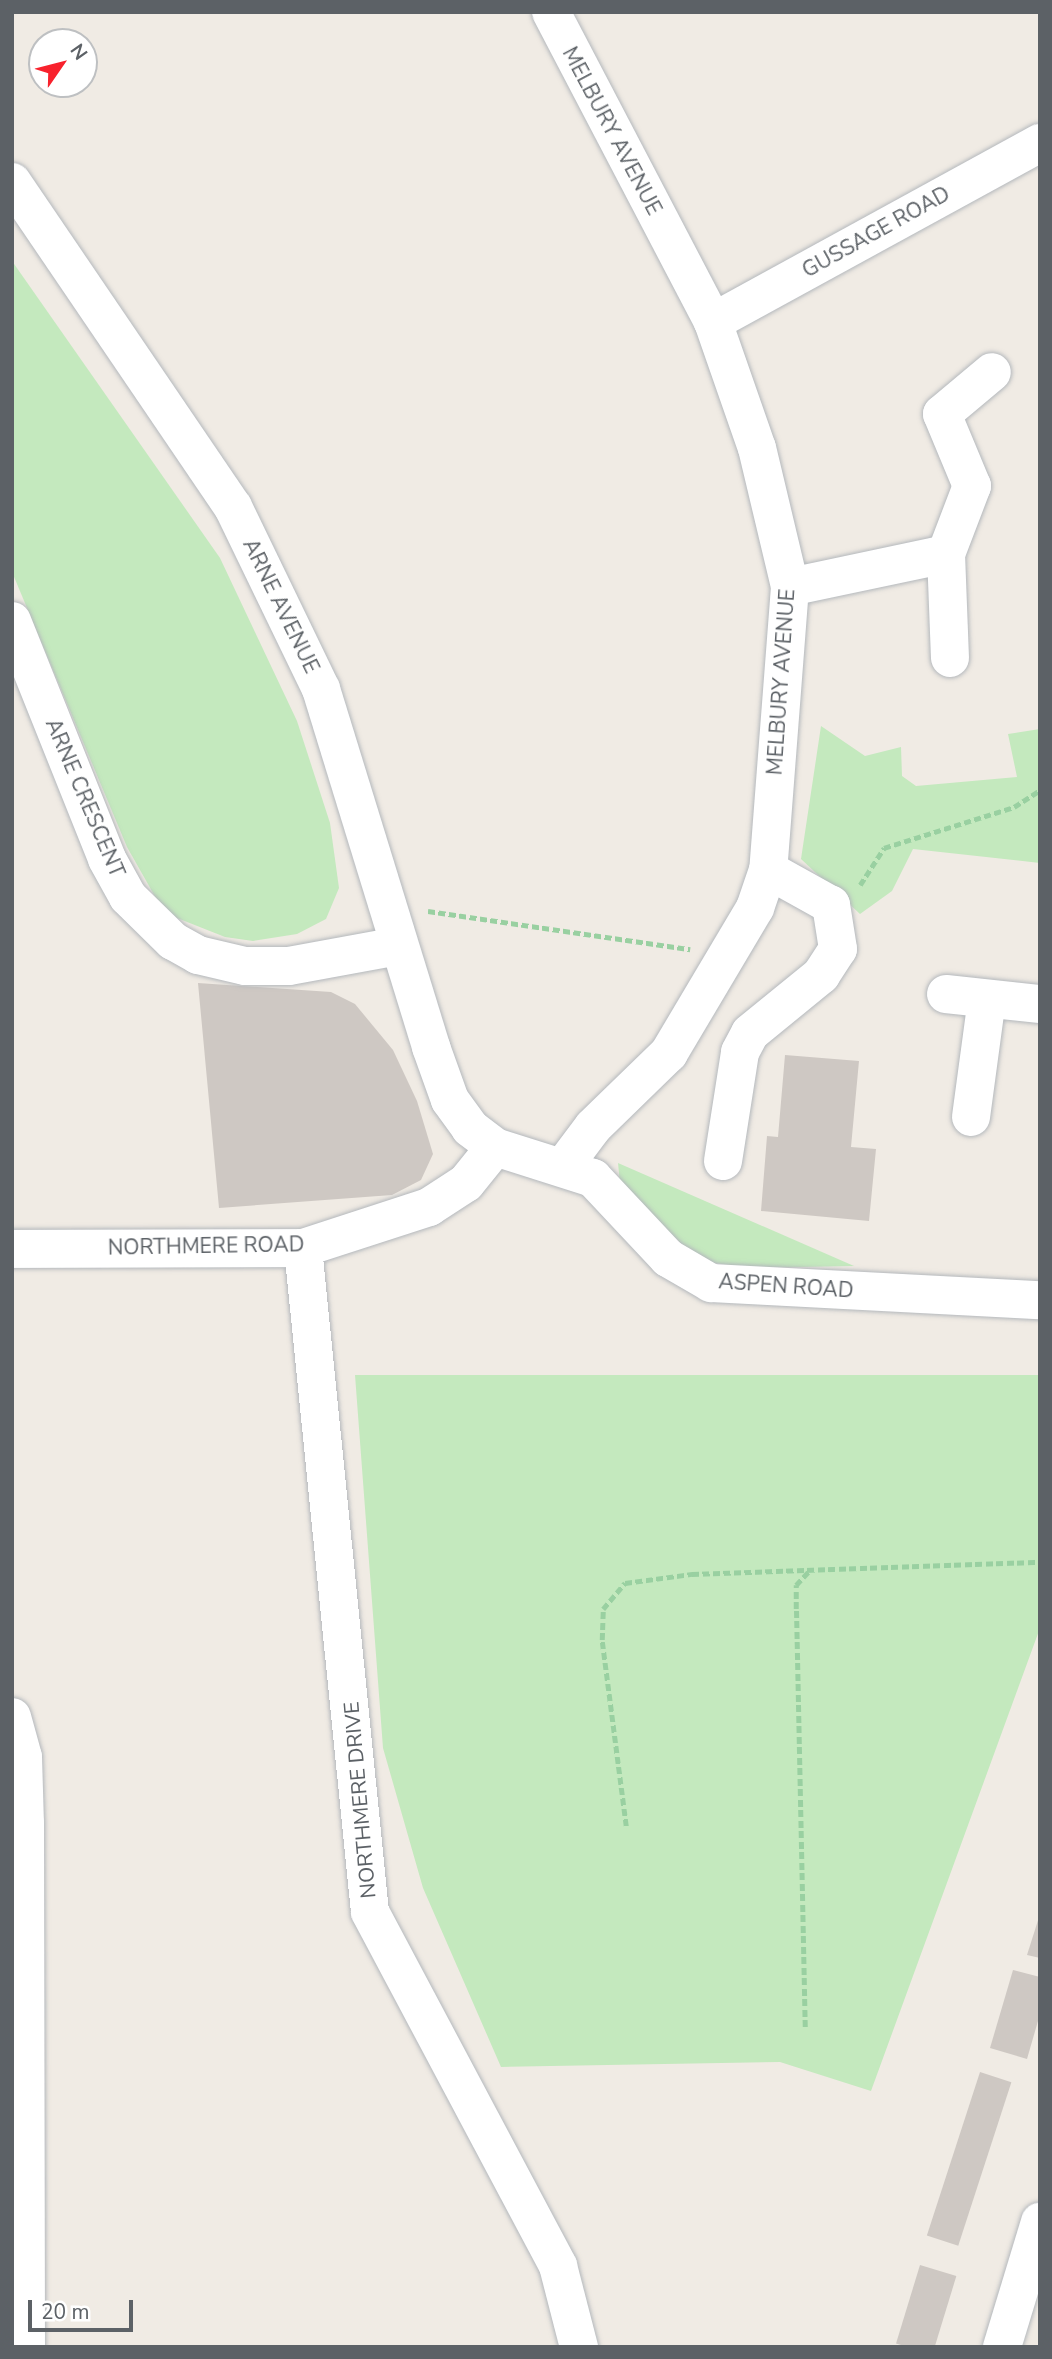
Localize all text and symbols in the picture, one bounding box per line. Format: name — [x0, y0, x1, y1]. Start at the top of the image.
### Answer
north arrow — [28, 28, 98, 98]
text: N — [64, 39, 93, 65]
street label: MELBURY AVENUE — [557, 43, 667, 219]
street label: GUSSAGE ROAD — [798, 181, 954, 283]
street label: ARNE AVENUE — [238, 535, 324, 677]
street label: MELBURY AVENUE — [762, 588, 800, 776]
street label: ARNE CRESCENT — [40, 715, 130, 881]
street label: NORTHMERE ROAD — [108, 1232, 304, 1260]
street label: ASPEN ROAD — [718, 1269, 854, 1303]
street label: NORTHMERE DRIVE — [339, 1701, 381, 1899]
scale bar — [32, 2286, 136, 2330]
text: 20 m — [41, 2298, 90, 2326]

